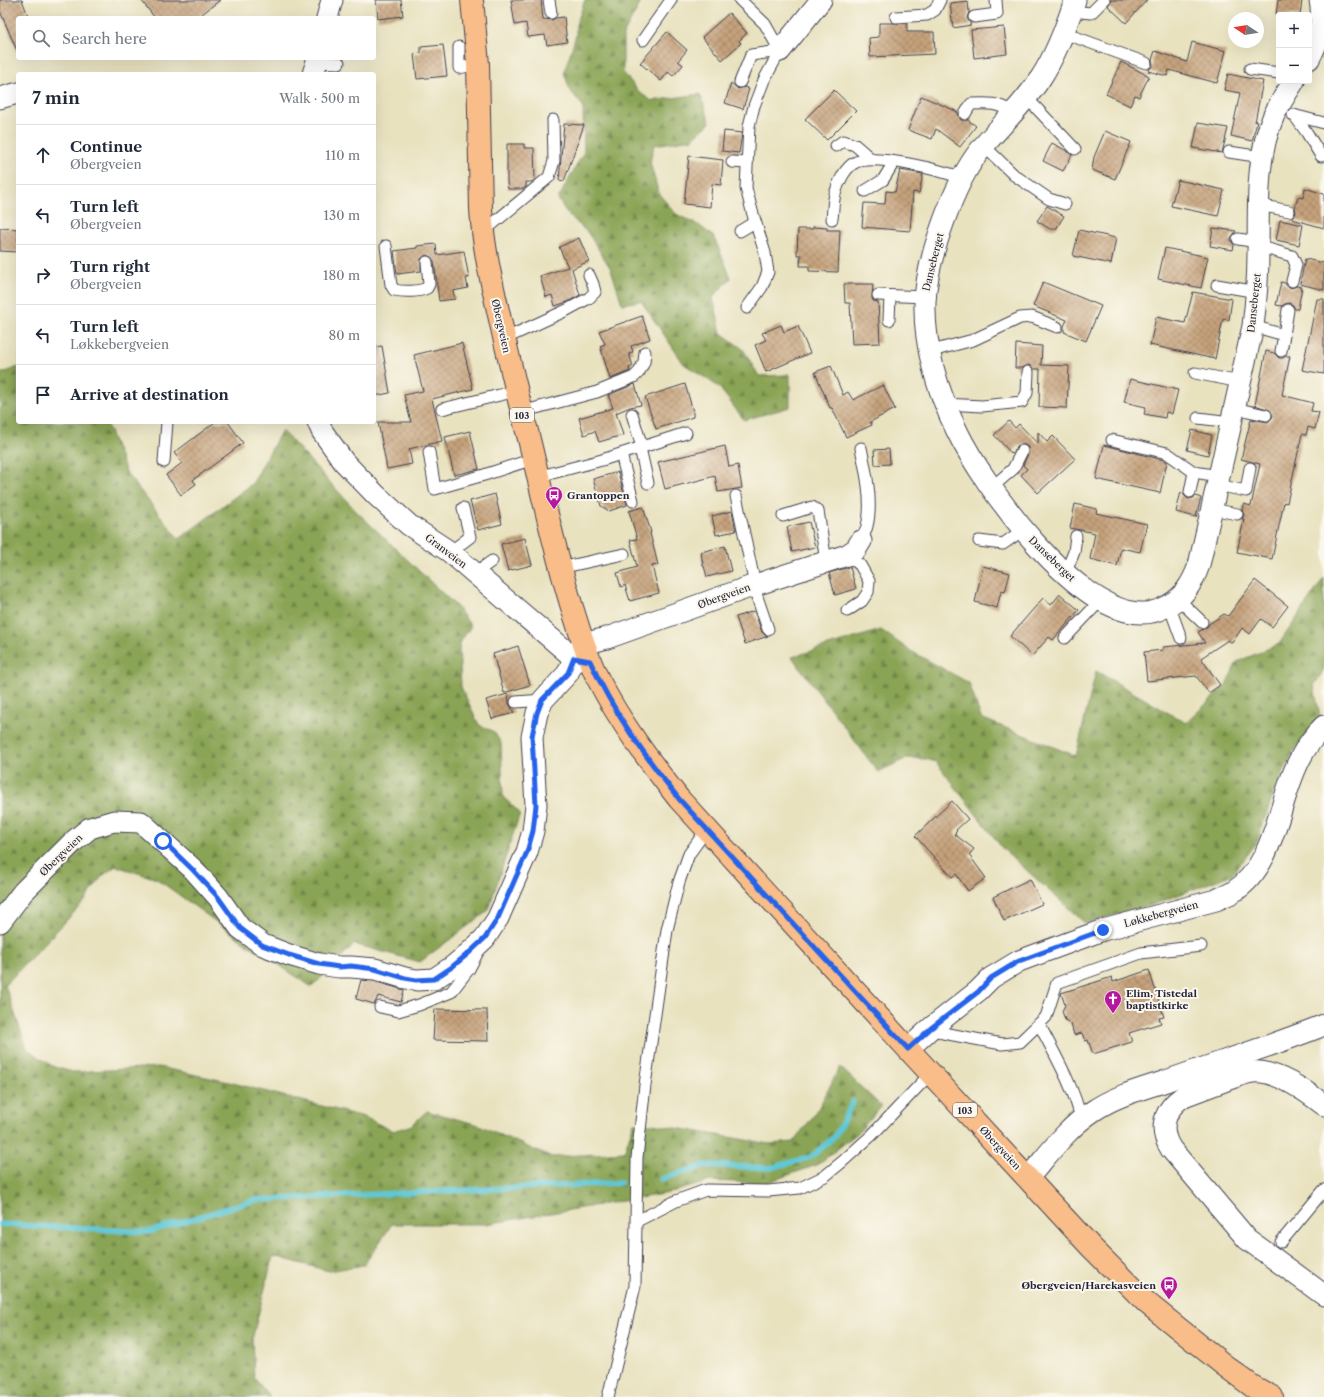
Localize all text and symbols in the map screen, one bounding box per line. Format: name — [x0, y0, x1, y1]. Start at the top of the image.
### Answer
north arrow — [1228, 12, 1264, 48]
map controls — [1276, 12, 1312, 84]
button: + — [1276, 12, 1312, 48]
search box — [16, 16, 376, 60]
icon: search — [30, 27, 52, 49]
text: Search here — [62, 29, 147, 48]
button: − — [1276, 48, 1312, 84]
text: 7 min — [32, 88, 80, 108]
text: Walk · 500 m — [279, 90, 360, 106]
text: Continue — [70, 137, 142, 156]
icon: ahead — [32, 144, 54, 166]
text: 110 m — [325, 147, 360, 163]
text: Øbergveien — [70, 156, 142, 172]
text: Turn left — [70, 197, 139, 216]
icon: left — [32, 204, 54, 226]
text: 130 m — [324, 207, 360, 223]
text: Øbergveien — [70, 216, 142, 232]
street label: Danseberget — [919, 231, 947, 293]
text: Turn right — [70, 257, 150, 276]
icon: right — [32, 264, 54, 286]
text: 180 m — [323, 267, 360, 283]
street label: Danseberget — [1244, 272, 1264, 333]
text: Øbergveien — [70, 276, 142, 292]
street label: Øbergveien — [488, 298, 514, 355]
text: Turn left — [70, 317, 139, 336]
icon: left — [32, 324, 54, 346]
text: 80 m — [328, 327, 360, 343]
text: Løkkebergveien — [70, 336, 169, 352]
icon: arrive — [32, 384, 54, 406]
text: Arrive at destination — [70, 385, 229, 404]
road number: 103 — [510, 408, 534, 422]
bus stop icon: Grantoppen — [544, 485, 564, 510]
place label: Grantoppen — [567, 489, 630, 502]
street label: Granveien — [422, 531, 470, 571]
street label: Danseberget — [1026, 534, 1078, 585]
street label: Øbergveien — [696, 580, 753, 612]
street label: Øbergveien — [37, 831, 86, 879]
route start — [154, 832, 172, 850]
street label: Løkkebergveien — [1122, 898, 1200, 930]
route end — [1094, 921, 1112, 939]
place label: Elim, Tistedal baptistkirke — [1125, 987, 1197, 1012]
church icon: Elim, Tistedal baptistkirke — [1103, 989, 1123, 1014]
road number: 103 — [953, 1103, 977, 1117]
street label: Øbergveien — [976, 1123, 1024, 1173]
bus stop icon: Øbergveien/Harekasveien — [1159, 1275, 1179, 1300]
place label: Øbergveien/Harekasveien — [1022, 1279, 1156, 1292]

